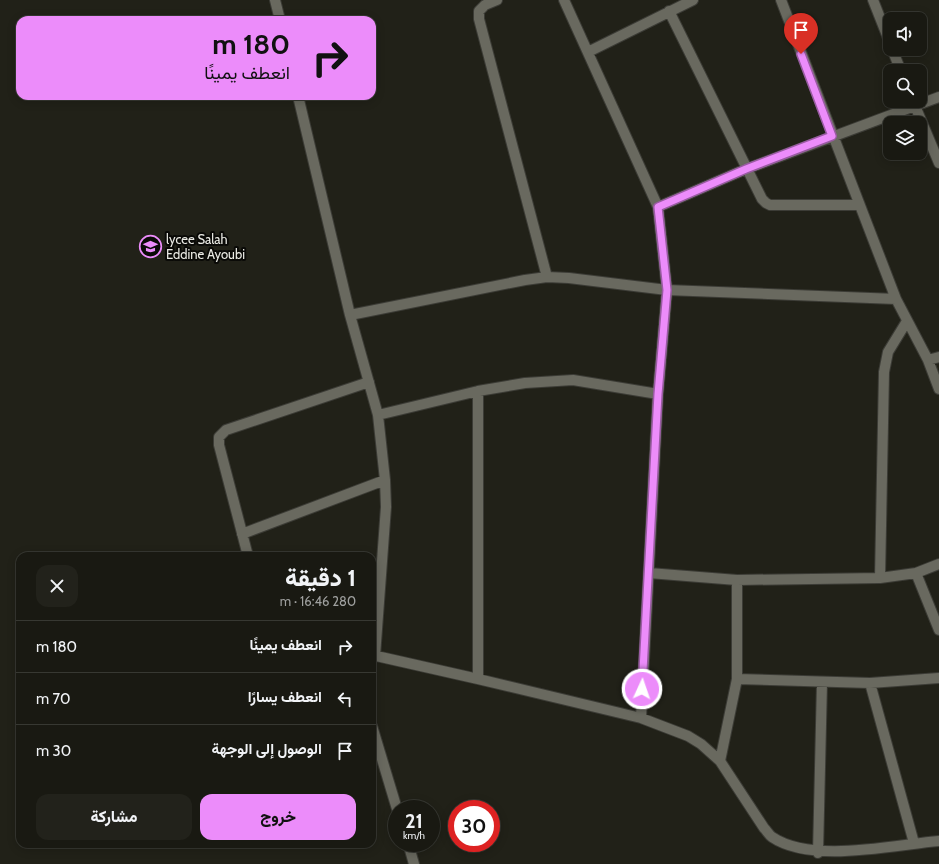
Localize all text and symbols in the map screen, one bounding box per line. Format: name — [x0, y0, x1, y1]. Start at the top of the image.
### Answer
map controls — [883, 12, 927, 160]
button: sound — [883, 12, 927, 56]
pin — [784, 13, 818, 54]
icon: arrive — [790, 19, 812, 41]
text: 180 m — [212, 27, 290, 61]
icon: right — [304, 32, 356, 84]
text: انعطف يمينًا — [204, 62, 290, 84]
button: search — [883, 64, 927, 108]
button: layers — [883, 116, 927, 160]
place label: lycee Salah Eddine Ayoubi — [166, 231, 245, 262]
school or university icon: lycee Salah Eddine Ayoubi — [137, 233, 163, 259]
text: 1 دقيقة — [285, 563, 356, 592]
button: close — [36, 565, 78, 607]
text: 280 m · 16:46 — [280, 593, 356, 609]
text: انعطف يمينًا — [249, 636, 322, 654]
icon: right — [334, 636, 356, 658]
text: 180 m — [36, 638, 77, 656]
position arrow — [621, 668, 663, 710]
text: انعطف يسارًا — [248, 688, 322, 706]
icon: left — [334, 688, 356, 710]
text: 70 m — [36, 690, 70, 708]
text: الوصول إلى الوجهة — [212, 740, 322, 758]
icon: arrive — [334, 740, 356, 762]
text: 30 m — [36, 742, 71, 760]
button: مشاركة — [36, 794, 192, 840]
button: خروج — [200, 794, 356, 840]
speed limit sign: 30 — [448, 800, 500, 852]
text: 21 — [405, 809, 423, 833]
text: km/h — [403, 829, 425, 842]

